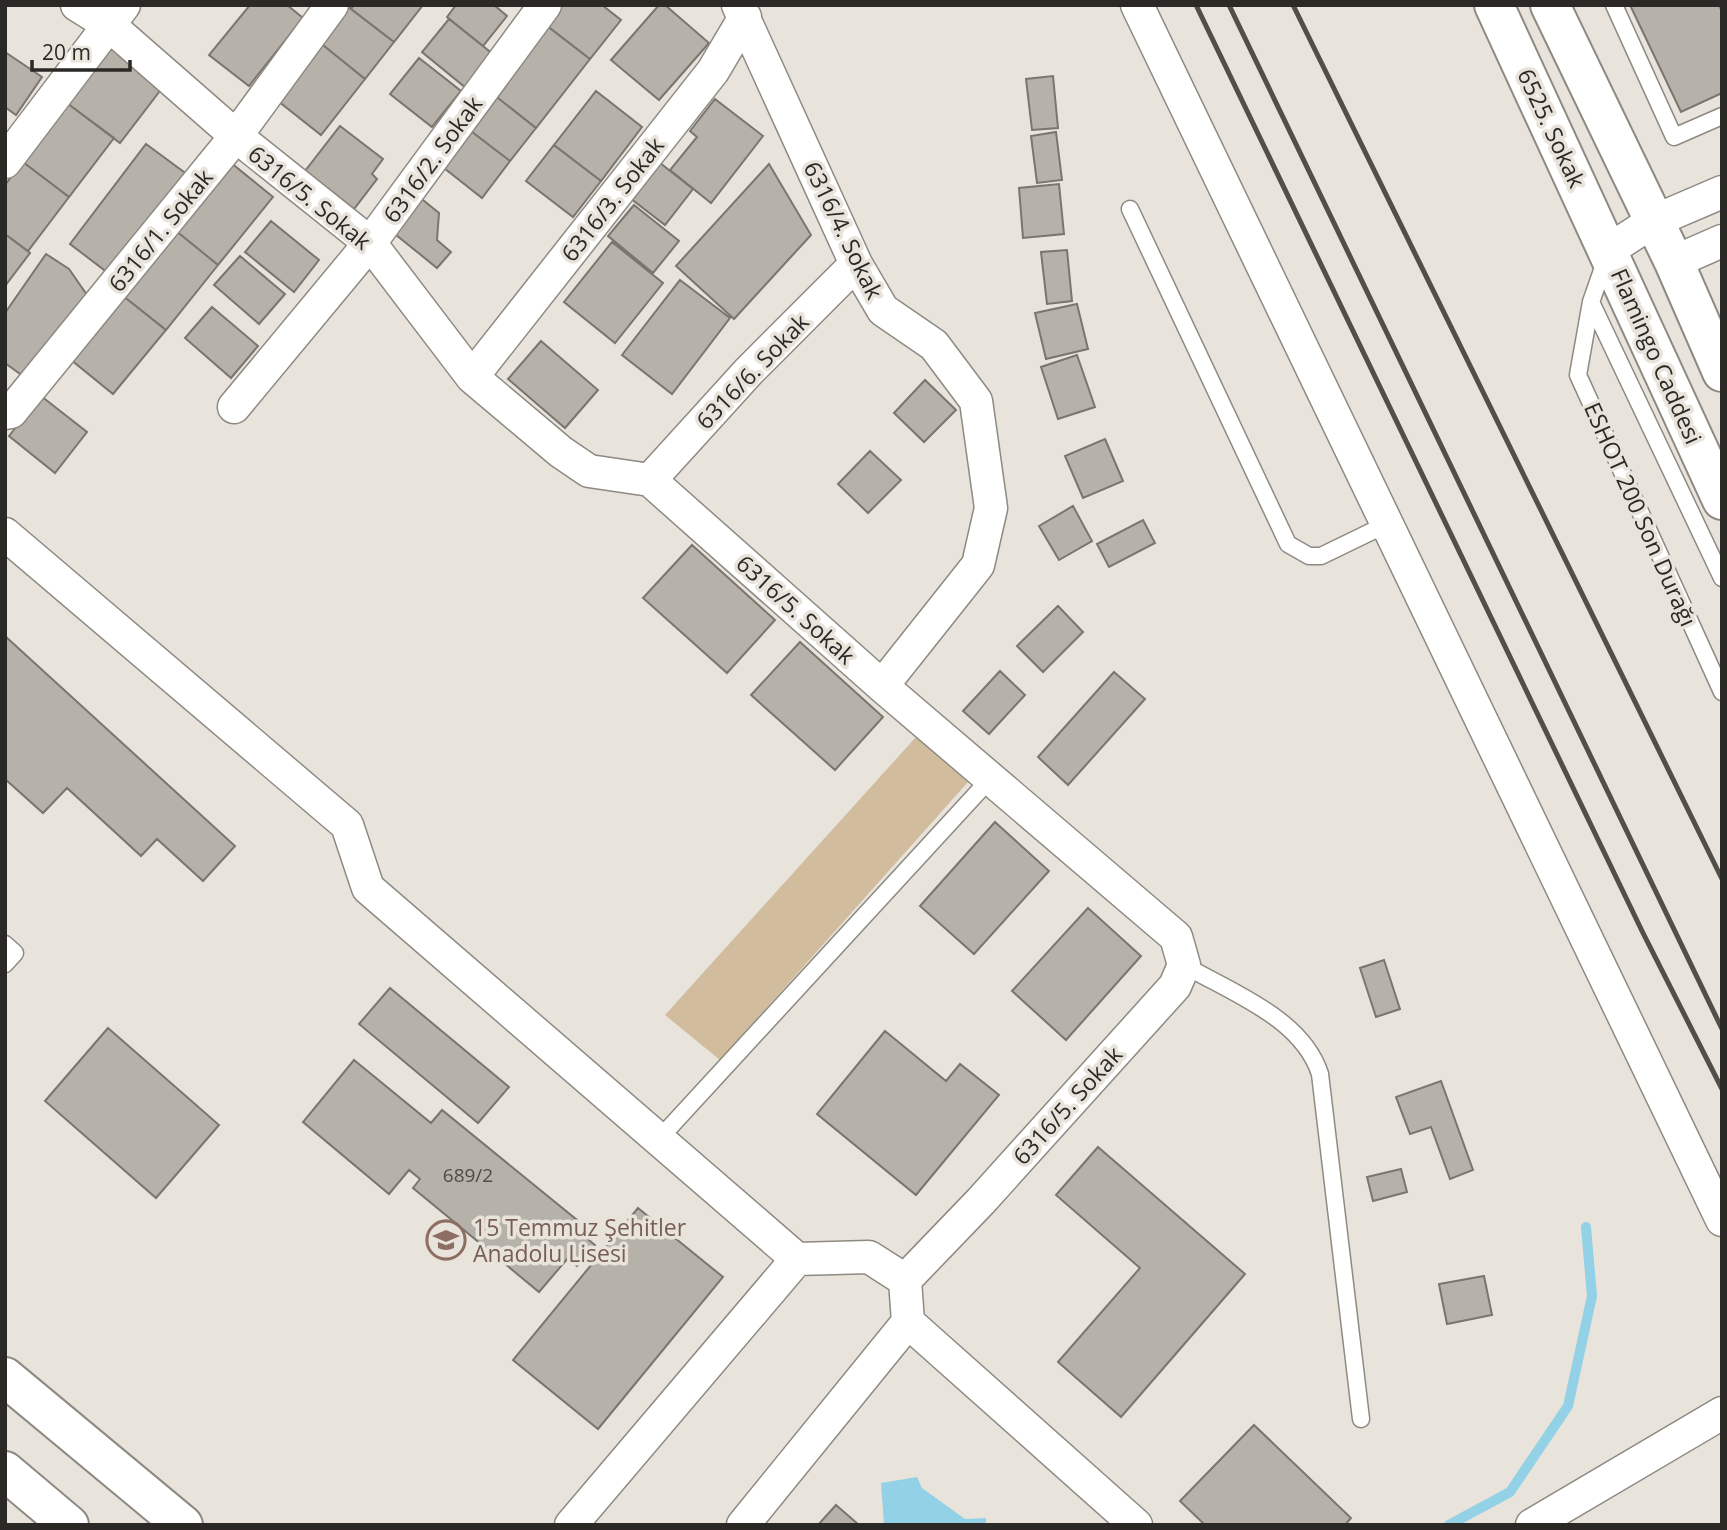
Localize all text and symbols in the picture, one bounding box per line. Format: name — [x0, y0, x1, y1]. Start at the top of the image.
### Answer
scale bar — [32, 28, 130, 72]
text: 20 m — [42, 38, 91, 66]
street label: 6525. Sokak — [1510, 63, 1594, 193]
street label: 6316/2. Sokak — [375, 89, 489, 229]
street label: 6316/3. Sokak — [553, 130, 671, 268]
street label: 6316/5. Sokak — [242, 137, 378, 257]
street label: 6316/4. Sokak — [797, 156, 891, 304]
street label: 6316/1. Sokak — [100, 162, 220, 298]
street label: Flamingo Caddesi — [1604, 263, 1710, 449]
street label: 6316/6. Sokak — [689, 306, 815, 436]
street label: ESHOT 200 Son Durağı — [1577, 397, 1705, 631]
street label: 6316/5. Sokak — [730, 547, 862, 671]
street label: 6316/5. Sokak — [1005, 1039, 1129, 1171]
house number: 689/2 — [443, 1162, 493, 1188]
place label: 15 Temmuz Şehitler Anadolu Lisesi — [473, 1211, 687, 1269]
school or university icon: 15 Temmuz Şehitler Anadolu Lisesi — [425, 1219, 467, 1261]

